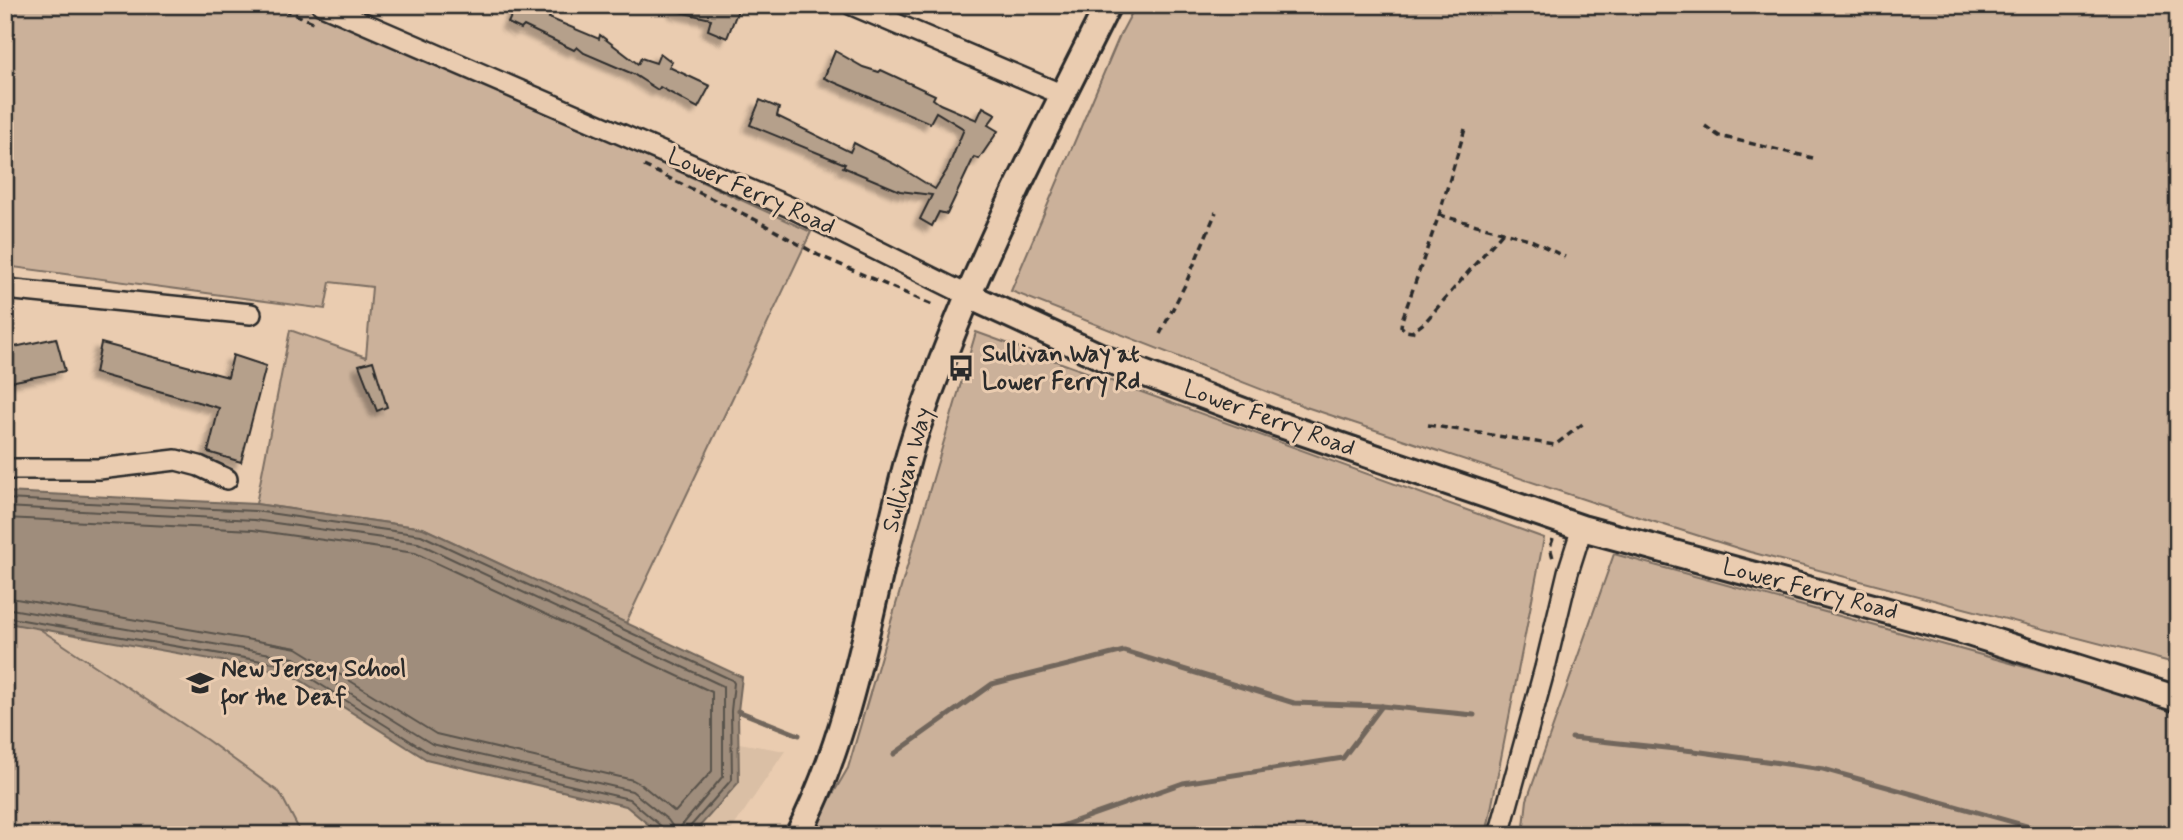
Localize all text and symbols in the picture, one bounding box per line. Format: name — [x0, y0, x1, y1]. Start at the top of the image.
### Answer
street label: Lower Ferry Road — [662, 141, 840, 243]
place label: Sullivan Way at Lower Ferry Rd — [982, 339, 1140, 398]
bus stop icon: Sullivan Way at Lower Ferry Rd — [946, 353, 976, 383]
street label: Lower Ferry Road — [1179, 374, 1359, 464]
street label: Sullivan Way — [875, 404, 941, 536]
street label: Lower Ferry Road — [1719, 552, 1901, 628]
place label: New Jersey School for the Deaf — [220, 654, 406, 715]
school or university icon: New Jersey School for the Deaf — [185, 668, 215, 698]

